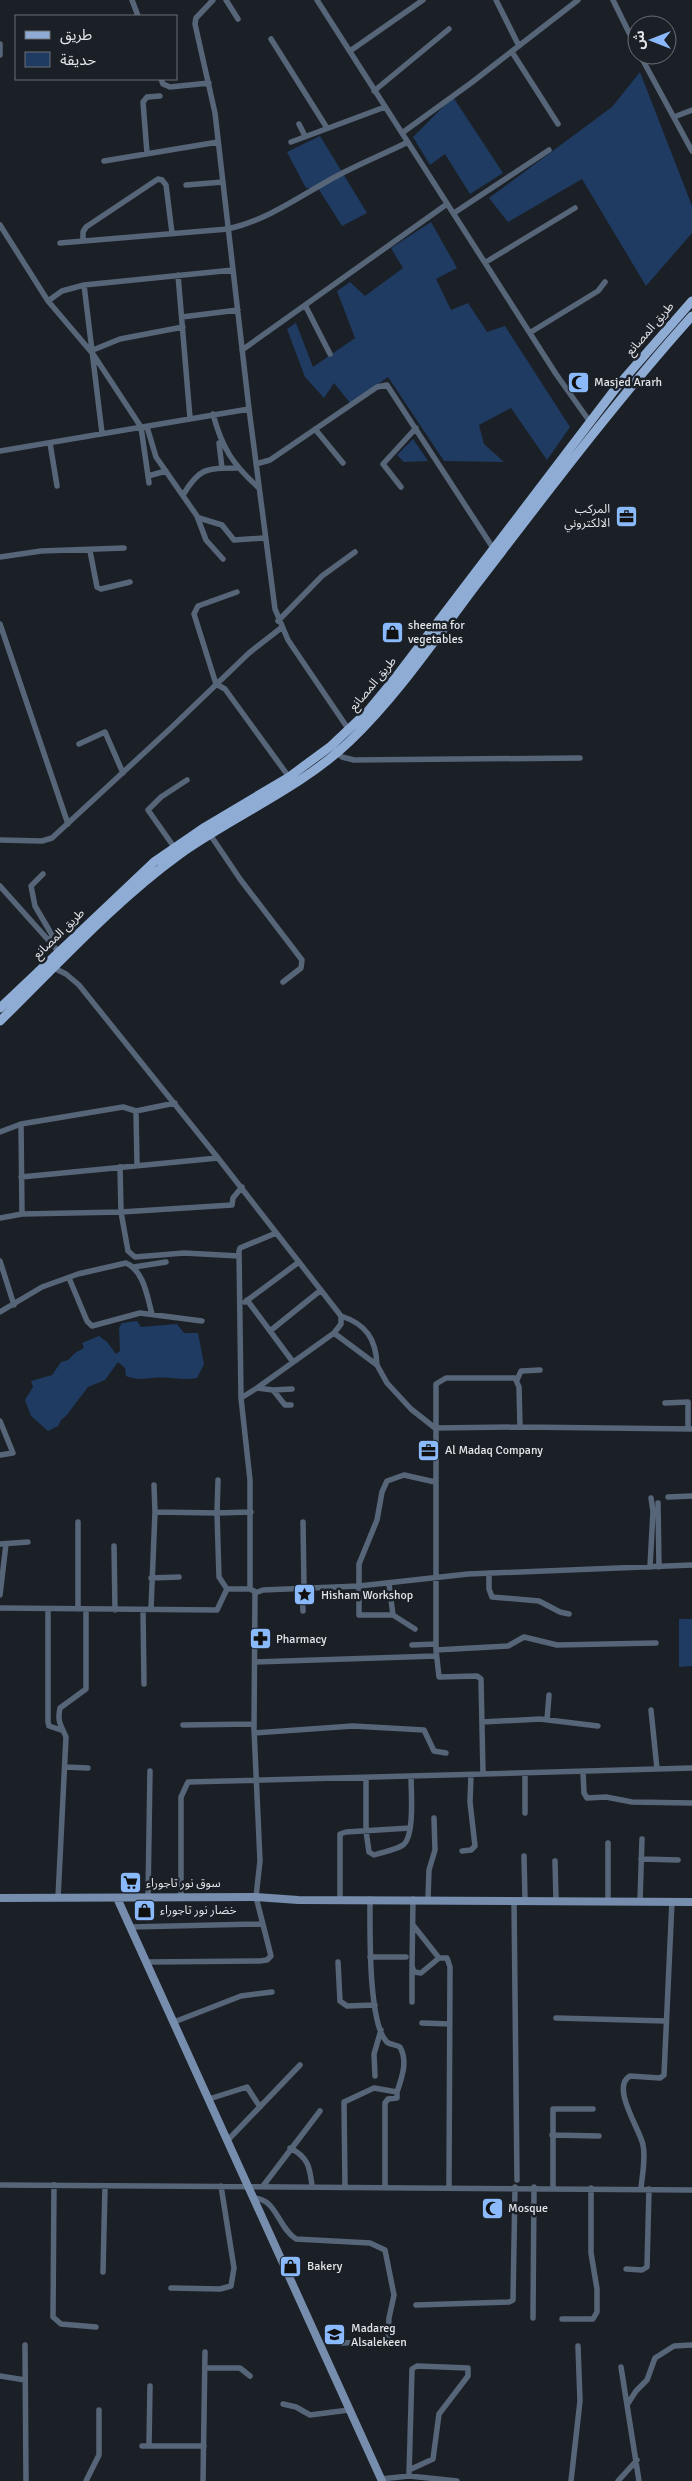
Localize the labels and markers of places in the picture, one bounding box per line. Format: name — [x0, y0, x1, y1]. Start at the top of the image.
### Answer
mosque icon: Masjed Ararh — [566, 370, 590, 394]
place label: Masjed Ararh — [594, 375, 662, 390]
place label: المركب الالكتروني — [564, 502, 610, 532]
office icon: المركب الالكتروني — [614, 504, 638, 528]
place label: sheema for vegetables — [408, 618, 465, 647]
shop icon: sheema for vegetables — [380, 620, 404, 644]
office icon: Al Madaq Company — [417, 1438, 441, 1462]
place label: Al Madaq Company — [445, 1443, 543, 1458]
place icon: Hisham Workshop — [293, 1583, 317, 1607]
place label: Hisham Workshop — [321, 1588, 413, 1603]
pharmacy icon: Pharmacy — [248, 1627, 272, 1651]
place label: Pharmacy — [276, 1632, 327, 1647]
supermarket icon: سوق نور تاجوراء — [118, 1871, 142, 1895]
place label: سوق نور تاجوراء — [146, 1876, 221, 1891]
shop icon: خضار نور تاجوراء — [132, 1898, 156, 1922]
place label: خضار نور تاجوراء — [160, 1903, 237, 1918]
mosque icon: Mosque — [480, 2196, 504, 2220]
place label: Mosque — [508, 2201, 548, 2216]
shop icon: Bakery — [279, 2254, 303, 2278]
place label: Bakery — [307, 2259, 343, 2274]
place label: Madareg Alsalekeen — [351, 2321, 407, 2350]
school or university icon: Madareg Alsalekeen — [323, 2323, 347, 2347]

